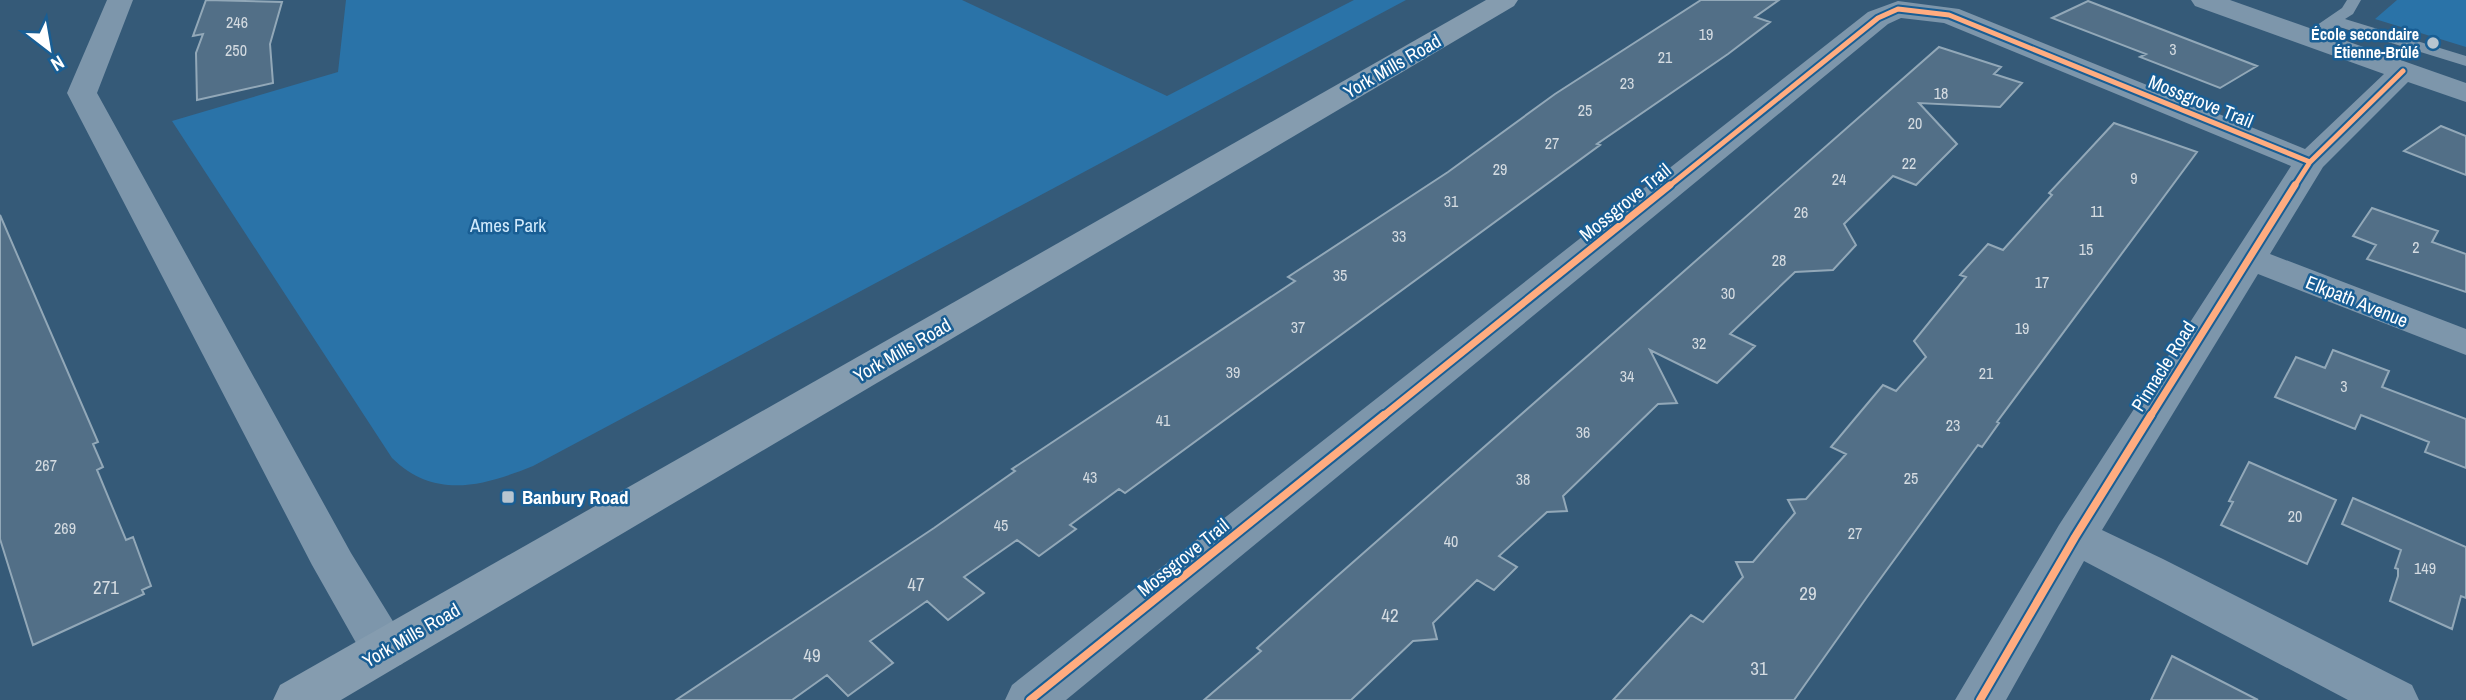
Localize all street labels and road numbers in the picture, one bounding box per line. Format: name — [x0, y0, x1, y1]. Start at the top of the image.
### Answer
street label: York Mills Road — [1338, 28, 1446, 104]
street label: Mossgrove Trail — [2145, 68, 2257, 134]
street label: Mossgrove Trail — [1574, 157, 1676, 247]
street label: Elkpath Avenue — [2302, 269, 2412, 333]
street label: York Mills Road — [848, 312, 956, 388]
street label: Pinnacle Road — [2125, 316, 2201, 416]
street label: Mossgrove Trail — [1132, 512, 1234, 602]
street label: York Mills Road — [357, 597, 465, 673]

